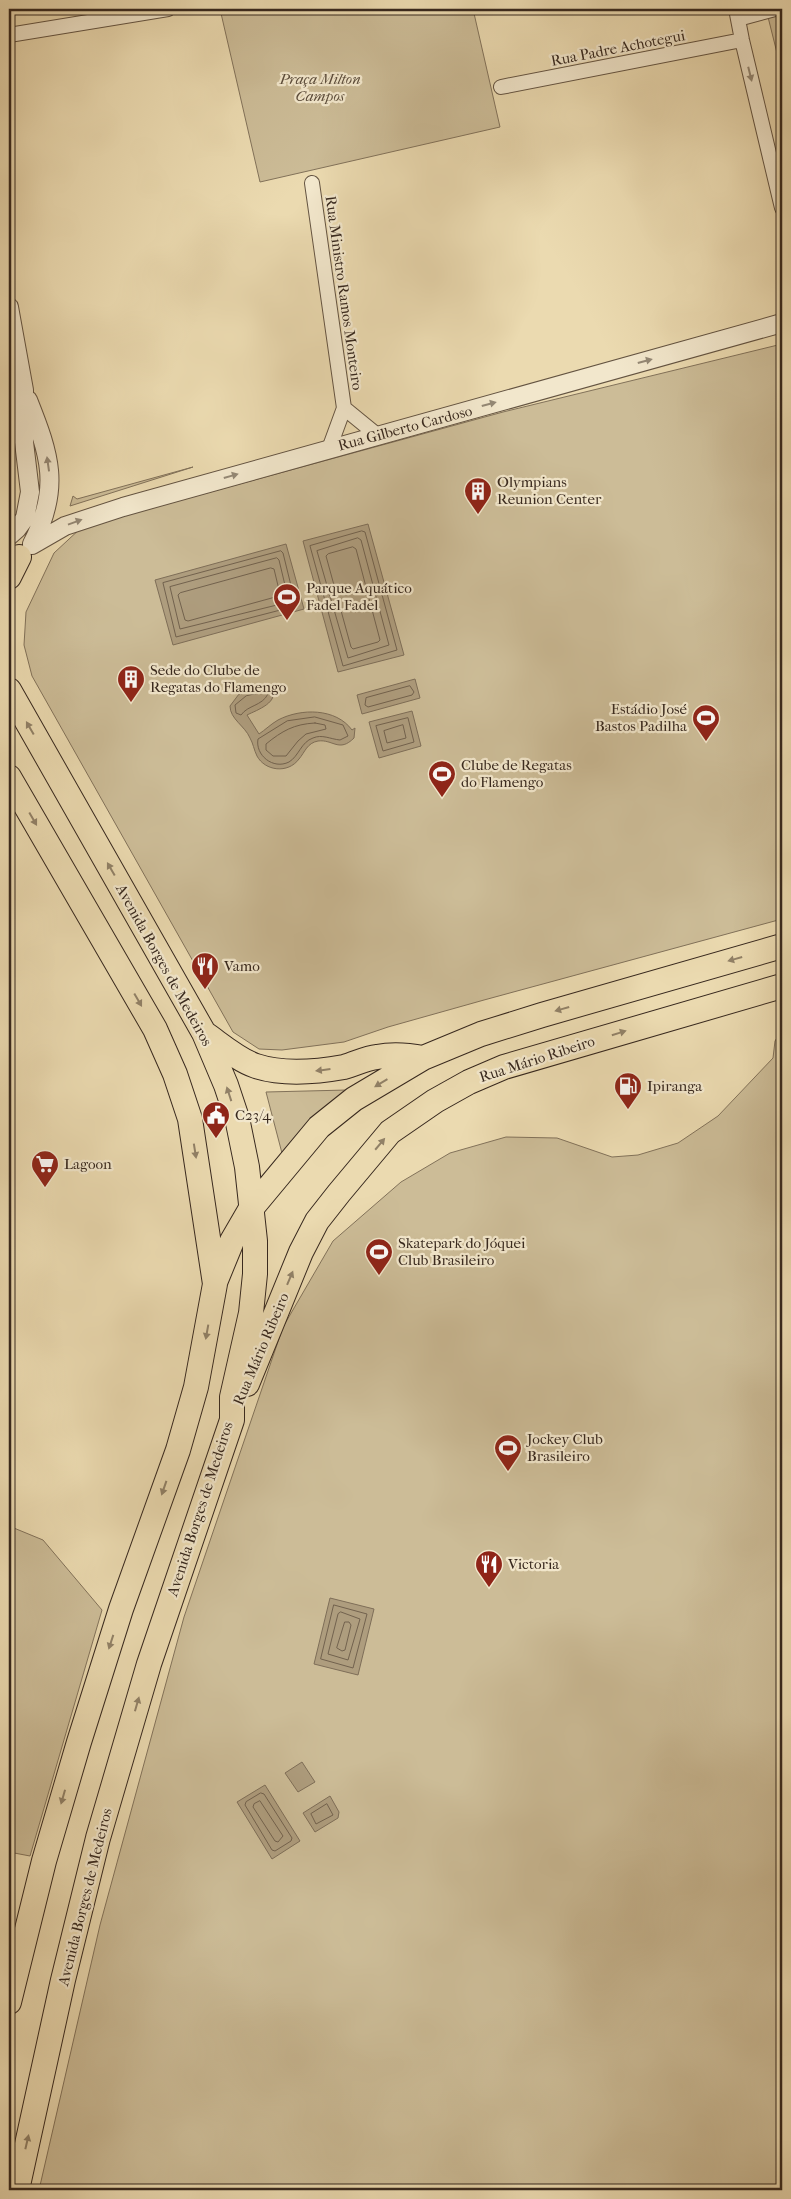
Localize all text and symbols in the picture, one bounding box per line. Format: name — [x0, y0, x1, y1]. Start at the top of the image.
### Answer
street label: Rua Padre Achotegui — [549, 26, 687, 70]
one-way arrow — [746, 66, 754, 81]
park label: Praça Milton Campos — [278, 70, 361, 105]
street label: Rua Ministro Ramos Monteiro — [321, 195, 367, 392]
one-way arrow — [638, 357, 653, 365]
one-way arrow — [481, 400, 496, 408]
street label: Rua Gilberto Cardoso — [336, 401, 475, 455]
one-way arrow — [44, 456, 52, 472]
one-way arrow — [224, 472, 239, 480]
place label: Olympians Reunion Center — [497, 473, 602, 508]
building icon: Olympians Reunion Center — [463, 476, 493, 515]
one-way arrow — [68, 518, 83, 526]
place label: Parque Aquático Fadel Fadel — [306, 579, 412, 614]
sports icon: Parque Aquático Fadel Fadel — [272, 582, 302, 621]
place label: Sede do Clube de Regatas do Flamengo — [150, 661, 287, 696]
building icon: Sede do Clube de Regatas do Flamengo — [116, 664, 146, 703]
place label: Estádio José Bastos Padilha — [595, 700, 688, 735]
sports icon: Estádio José Bastos Padilha — [691, 703, 721, 742]
one-way arrow — [26, 721, 35, 734]
place label: Clube de Regatas do Flamengo — [461, 756, 572, 791]
sports icon: Clube de Regatas do Flamengo — [427, 759, 457, 798]
one-way arrow — [29, 813, 38, 826]
one-way arrow — [106, 862, 115, 876]
street label: Avenida Borges de Medeiros — [111, 880, 216, 1050]
restaurant icon: Vamo — [190, 951, 220, 990]
one-way arrow — [728, 955, 743, 963]
place label: Vamo — [223, 957, 260, 975]
one-way arrow — [134, 992, 142, 1007]
one-way arrow — [555, 1005, 570, 1013]
one-way arrow — [612, 1028, 627, 1036]
street label: Rua Mário Ribeiro — [477, 1032, 597, 1086]
one-way arrow — [315, 1066, 331, 1074]
fuel station icon: Ipiranga — [613, 1071, 643, 1110]
place label: Ipiranga — [647, 1077, 703, 1095]
one-way arrow — [374, 1078, 387, 1087]
one-way arrow — [224, 1086, 232, 1101]
public building icon: C23/4 — [201, 1100, 231, 1139]
place label: C23/4 — [235, 1106, 272, 1124]
one-way arrow — [374, 1138, 385, 1150]
one-way arrow — [191, 1143, 199, 1159]
supermarket icon: Lagoon — [30, 1149, 60, 1188]
place label: Lagoon — [64, 1155, 112, 1173]
place label: Skatepark do Jóquei Club Brasileiro — [398, 1234, 526, 1269]
sports icon: Skatepark do Jóquei Club Brasileiro — [364, 1237, 394, 1276]
one-way arrow — [287, 1271, 295, 1285]
street label: Rua Mário Ribeiro — [229, 1290, 293, 1408]
one-way arrow — [202, 1324, 210, 1340]
street label: Avenida Borges de Medeiros — [163, 1419, 237, 1599]
place label: Jockey Club Brasileiro — [526, 1430, 603, 1465]
sports icon: Jockey Club Brasileiro — [493, 1433, 523, 1472]
one-way arrow — [160, 1481, 168, 1496]
restaurant icon: Victoria — [474, 1549, 504, 1588]
place label: Victoria — [507, 1555, 560, 1573]
one-way arrow — [106, 1634, 114, 1649]
one-way arrow — [133, 1697, 141, 1712]
one-way arrow — [58, 1790, 66, 1805]
street label: Avenida Borges de Medeiros — [54, 1806, 116, 1989]
one-way arrow — [23, 2135, 31, 2150]

